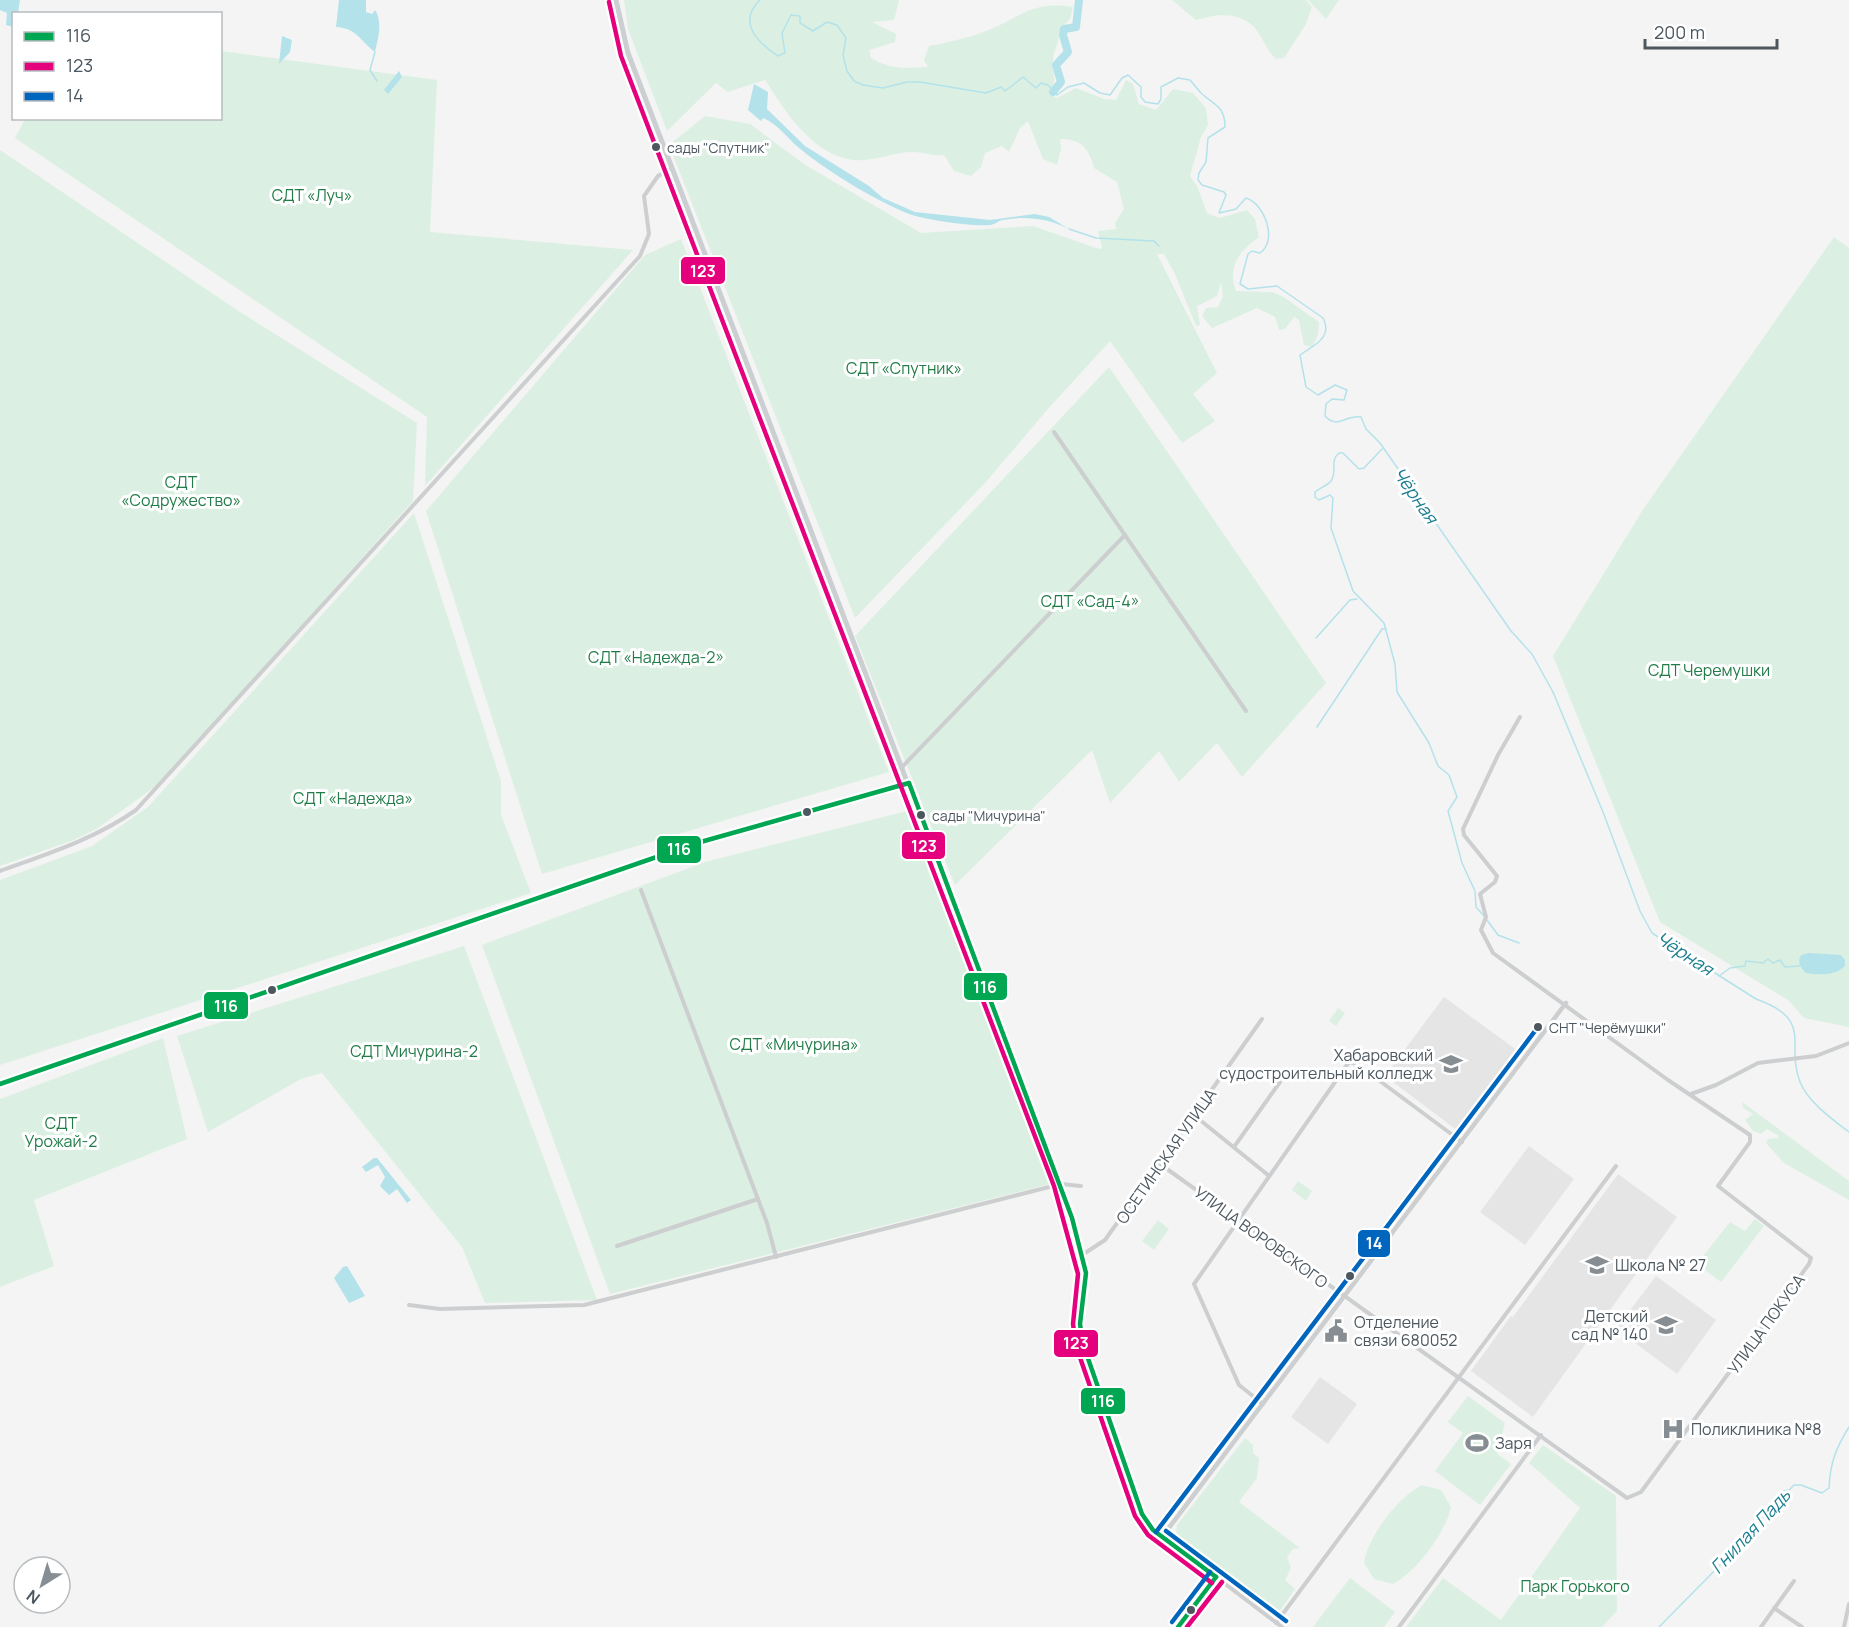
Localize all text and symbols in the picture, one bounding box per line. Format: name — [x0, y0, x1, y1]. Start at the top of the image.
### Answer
legend — [12, 12, 222, 120]
scale bar — [1645, 12, 1777, 50]
text: 200 m — [1654, 20, 1705, 44]
text: 116 — [66, 23, 91, 47]
text: 123 — [66, 53, 93, 77]
text: 14 — [66, 83, 84, 107]
place label: сады "Спутник" — [667, 138, 770, 157]
marker: сады "Спутник" — [650, 141, 662, 153]
park label: СДТ «Луч» — [272, 184, 352, 206]
line badge: 123 — [680, 256, 726, 285]
text: 123 — [690, 260, 716, 282]
park label: СДТ «Спутник» — [846, 357, 962, 379]
water label: Чёрная — [1388, 462, 1445, 530]
park label: СДТ «Содружество» — [121, 471, 241, 511]
park label: СДТ «Сад-4» — [1041, 590, 1139, 612]
park label: СДТ «Надежда-2» — [588, 646, 724, 668]
park label: СДТ Черемушки — [1648, 659, 1770, 681]
park label: СДТ «Надежда» — [293, 787, 413, 809]
unlabelled marker — [801, 806, 813, 818]
place label: сады "Мичурина" — [932, 806, 1046, 825]
marker: сады "Мичурина" — [915, 809, 927, 821]
line badge: 123 — [901, 831, 946, 860]
line badge: 116 — [656, 835, 702, 864]
text: 123 — [911, 835, 937, 857]
text: 116 — [667, 838, 691, 860]
water label: Чёрная — [1652, 926, 1720, 981]
line badge: 116 — [963, 972, 1008, 1001]
text: 116 — [973, 976, 997, 998]
unlabelled marker — [266, 984, 278, 996]
line badge: 116 — [203, 991, 249, 1020]
text: 116 — [214, 995, 238, 1017]
place label: СНТ "Черёмушки" — [1549, 1018, 1666, 1037]
marker: СНТ "Черёмушки" — [1532, 1021, 1544, 1033]
park label: СДТ «Мичурина» — [730, 1033, 858, 1055]
park label: СДТ Мичурина-2 — [350, 1040, 478, 1062]
place label: Хабаровский судостроительный колледж — [1219, 1044, 1434, 1084]
school or university icon: Хабаровский судостроительный колледж — [1438, 1051, 1464, 1077]
street label: ОСЕТИНСКАЯ УЛИЦА — [1111, 1084, 1221, 1228]
park label: СДТ Урожай-2 — [25, 1112, 97, 1152]
street label: УЛИЦА ВОРОВСКОГО — [1190, 1181, 1333, 1293]
line badge: 14 — [1357, 1229, 1391, 1258]
text: 14 — [1366, 1232, 1382, 1254]
school or university icon: Школа № 27 — [1584, 1252, 1610, 1278]
place label: Школа № 27 — [1615, 1254, 1706, 1276]
unlabelled marker — [1344, 1270, 1356, 1282]
street label: УЛИЦА ПОКУСА — [1722, 1270, 1810, 1378]
place label: Детский сад № 140 — [1571, 1305, 1648, 1345]
place label: Отделение связи 680052 — [1354, 1311, 1457, 1351]
school or university icon: Детский сад № 140 — [1653, 1312, 1679, 1338]
public building icon: Отделение связи 680052 — [1323, 1318, 1349, 1344]
line badge: 123 — [1053, 1329, 1099, 1358]
text: 123 — [1063, 1332, 1089, 1354]
line badge: 116 — [1080, 1387, 1126, 1415]
text: 116 — [1091, 1390, 1115, 1412]
hospital icon: Поликлиника №8 — [1660, 1416, 1686, 1442]
place label: Поликлиника №8 — [1691, 1418, 1822, 1440]
sports icon: Заря — [1464, 1430, 1490, 1456]
place label: Заря — [1495, 1432, 1532, 1454]
water label: Гнилая Падь — [1705, 1483, 1796, 1578]
north arrow — [12, 1555, 72, 1615]
park label: Парк Горького — [1520, 1575, 1630, 1597]
text: N — [22, 1585, 44, 1609]
unlabelled marker — [1185, 1604, 1197, 1616]

